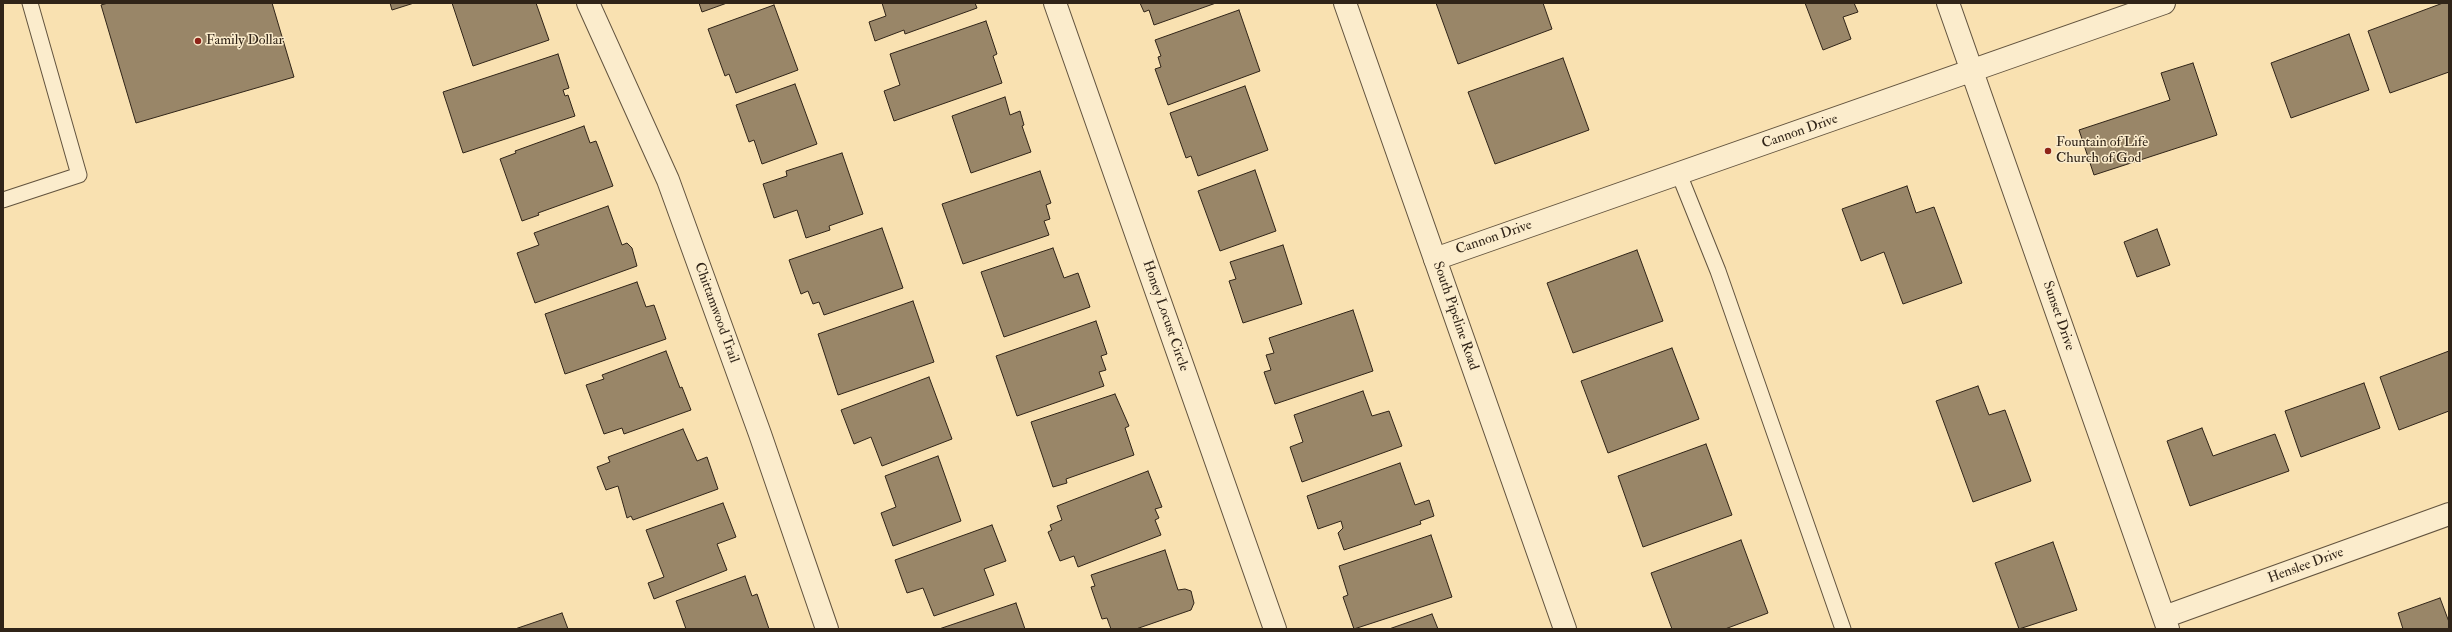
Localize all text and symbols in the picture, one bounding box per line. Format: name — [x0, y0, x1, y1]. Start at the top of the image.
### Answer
place label: Family Dollar — [206, 33, 284, 49]
marker: Family Dollar — [193, 36, 203, 46]
street label: Cannon Drive — [1760, 111, 1840, 153]
place label: Fountain of Life Church of God — [2056, 135, 2148, 168]
marker: Fountain of Life Church of God — [2043, 146, 2053, 156]
street label: Cannon Drive — [1454, 217, 1534, 259]
street label: Honey Locust Circle — [1138, 258, 1192, 374]
street label: South Pipeline Road — [1429, 259, 1481, 373]
street label: Chittamwood Trail — [690, 260, 742, 366]
street label: Sunset Drive — [2038, 279, 2078, 353]
street label: Henslee Drive — [2266, 545, 2346, 587]

